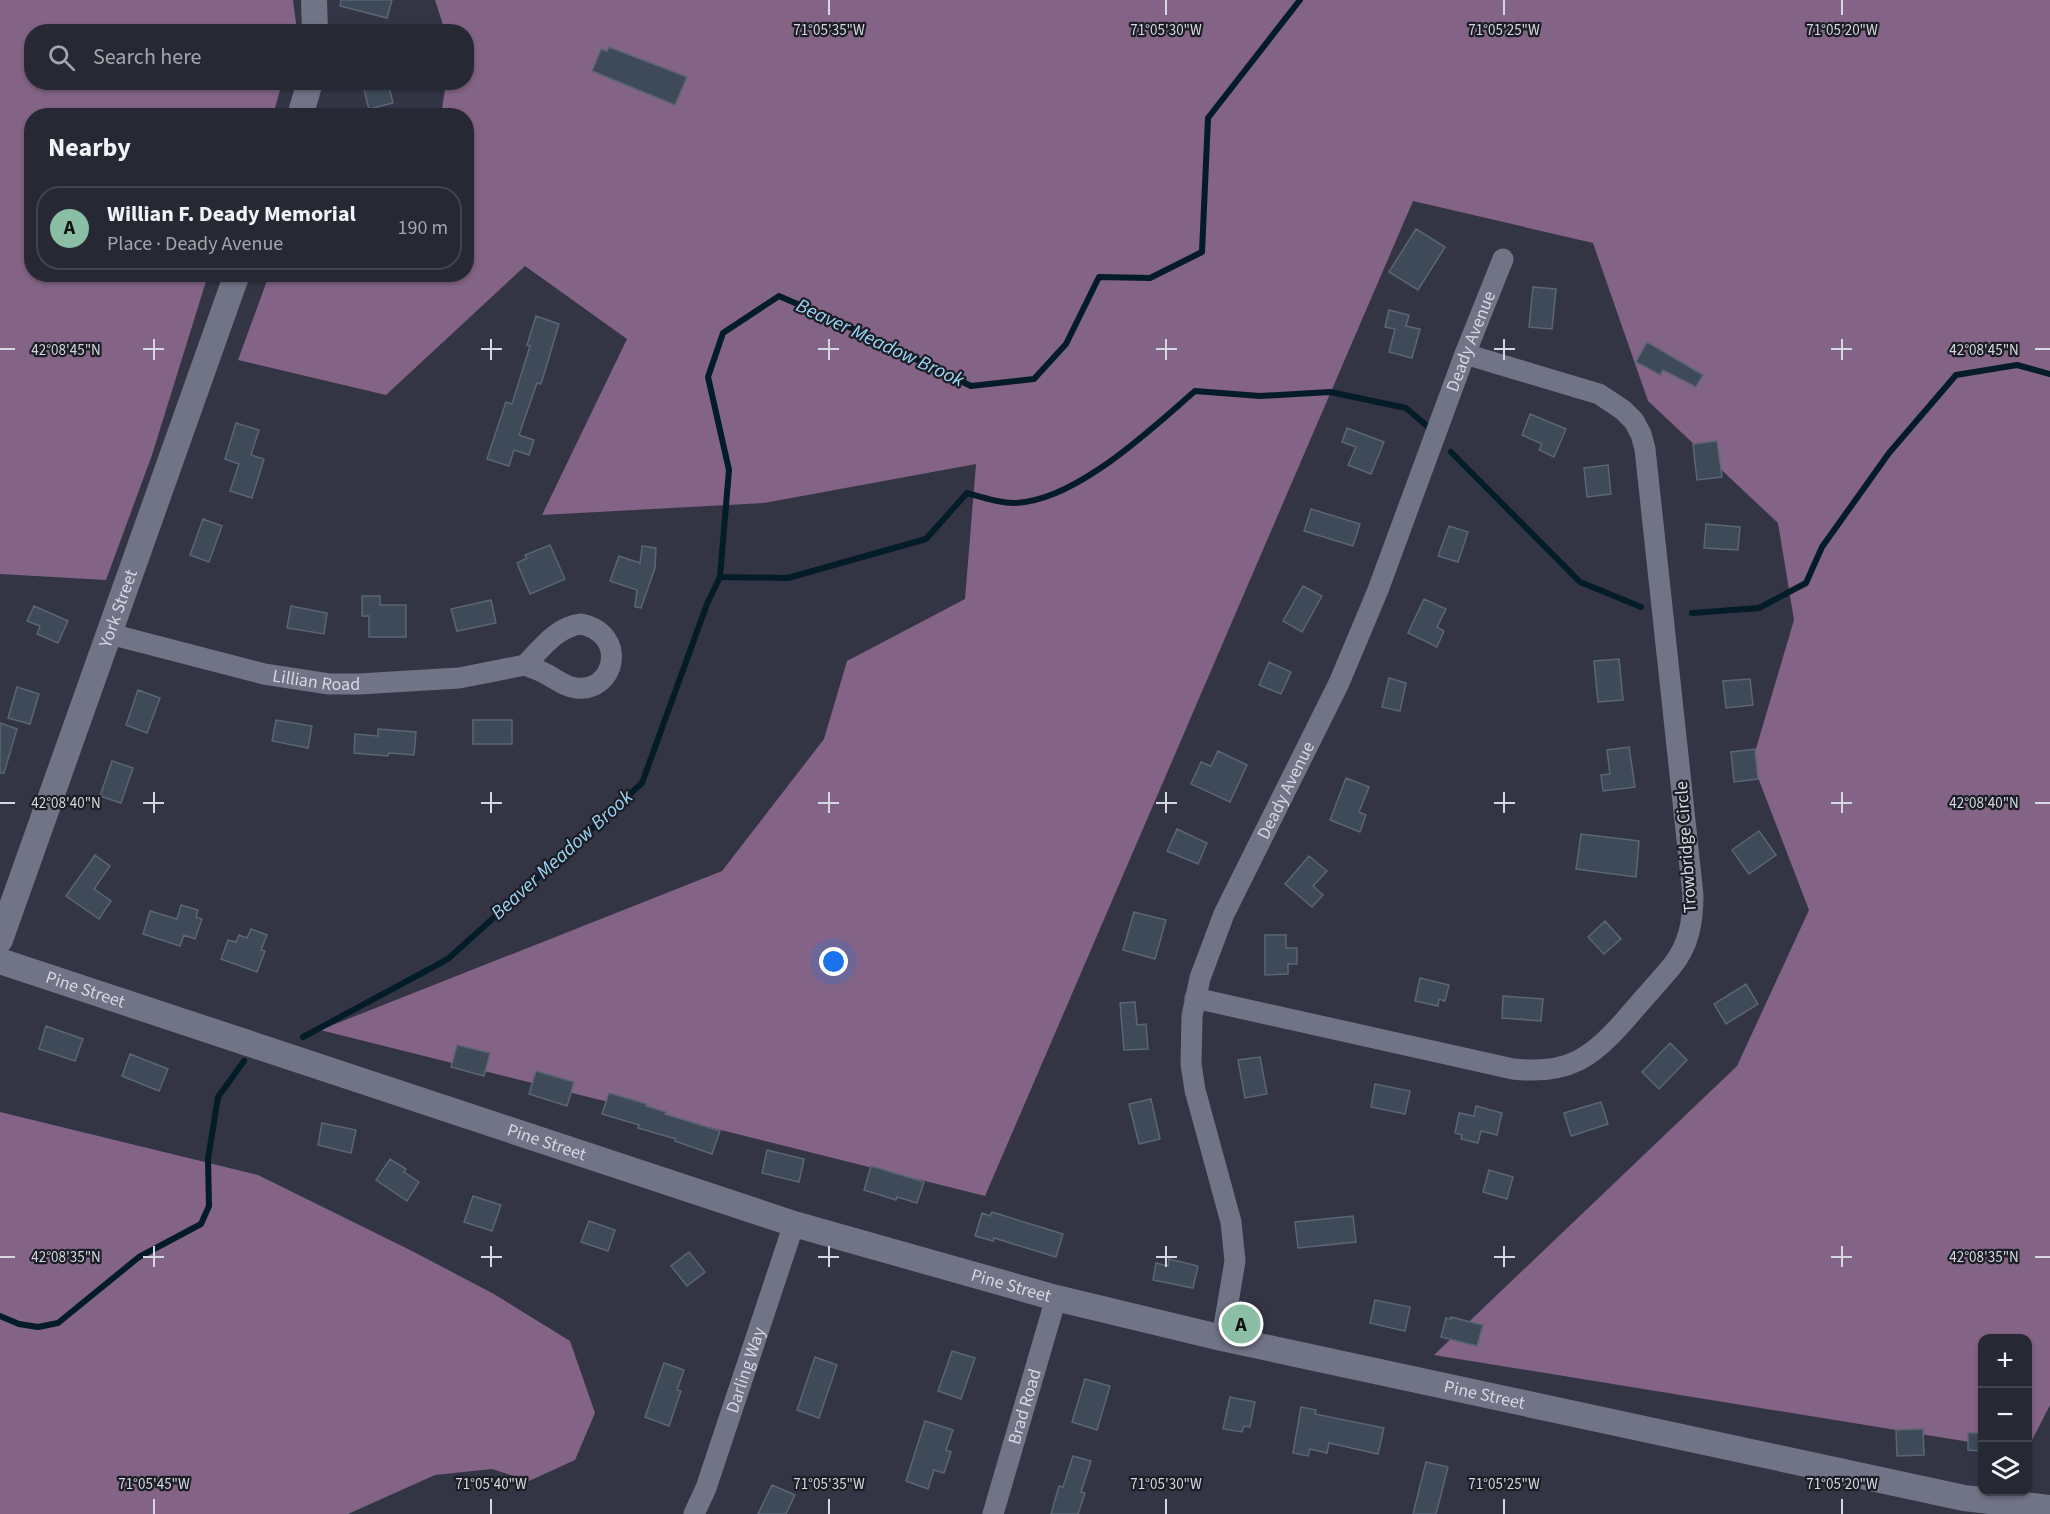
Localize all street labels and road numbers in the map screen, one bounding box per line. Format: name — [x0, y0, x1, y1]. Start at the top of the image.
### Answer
street label: Deady Avenue — [1440, 287, 1502, 395]
street label: York Street — [92, 566, 143, 652]
street label: Lillian Road — [271, 663, 360, 697]
street label: Deady Avenue — [1251, 737, 1321, 843]
street label: Trowbridge Circle — [1669, 780, 1703, 914]
street label: Pine Street — [42, 965, 128, 1014]
street label: Pine Street — [504, 1117, 590, 1167]
street label: Pine Street — [968, 1262, 1054, 1309]
street label: Darling Way — [719, 1323, 771, 1416]
street label: Brad Road — [1001, 1366, 1047, 1447]
street label: Pine Street — [1442, 1374, 1527, 1415]

